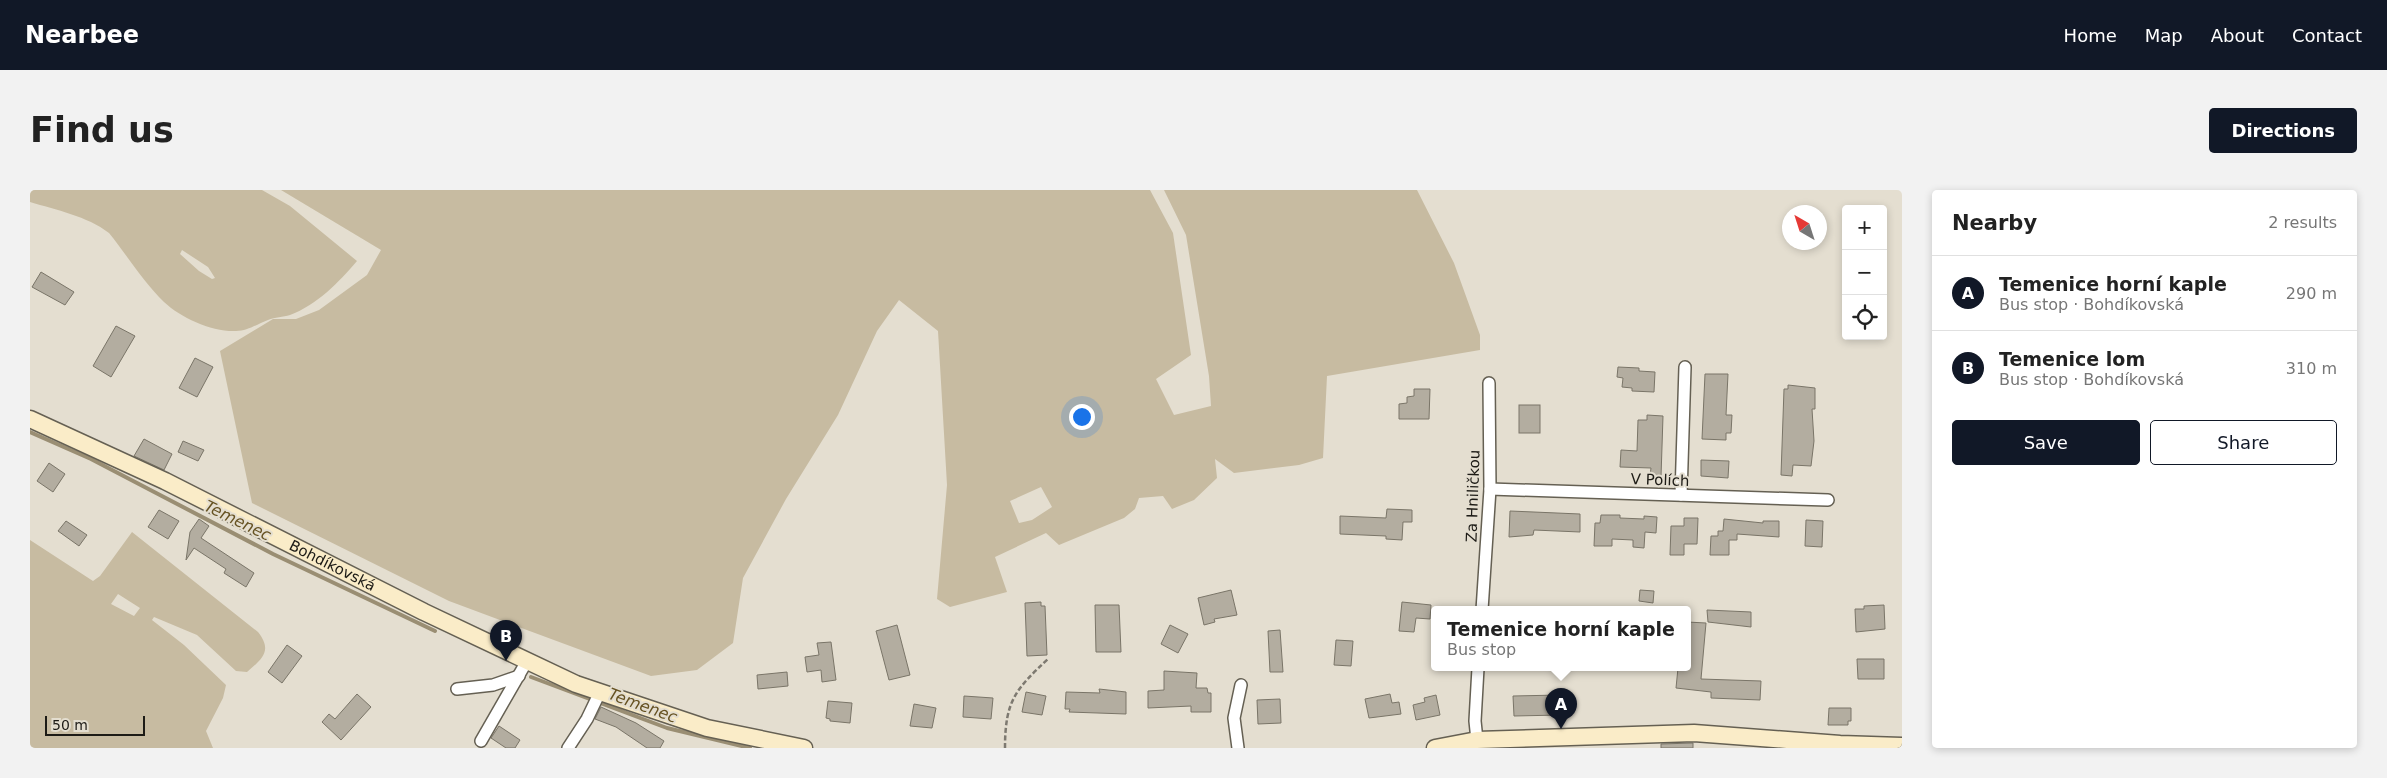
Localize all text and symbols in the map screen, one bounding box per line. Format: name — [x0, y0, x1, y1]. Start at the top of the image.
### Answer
text: Nearbee — [25, 21, 139, 49]
text: Home — [2064, 25, 2117, 46]
text: Map — [2145, 25, 2183, 46]
text: About — [2211, 25, 2264, 46]
text: Contact — [2292, 25, 2362, 46]
button: Directions — [2209, 108, 2357, 153]
text: Find us — [30, 110, 174, 150]
north arrow — [1782, 205, 1827, 250]
map controls — [1842, 205, 1887, 340]
button: + — [1842, 205, 1887, 250]
text: Nearby — [1952, 211, 2037, 235]
text: 2 results — [2268, 213, 2337, 232]
button: − — [1842, 250, 1887, 295]
text: Temenice horní kaple — [1999, 273, 2227, 295]
text: A — [1962, 284, 1974, 303]
text: 290 m — [2286, 284, 2337, 303]
button: locate — [1842, 295, 1887, 340]
text: Bus stop · Bohdíkovská — [1999, 295, 2184, 314]
text: Temenice lom — [1999, 348, 2145, 370]
text: B — [1962, 359, 1974, 378]
text: 310 m — [2286, 359, 2337, 378]
text: Bus stop · Bohdíkovská — [1999, 370, 2184, 389]
your location — [1069, 404, 1095, 430]
button: Save — [1952, 420, 2140, 465]
button: Share — [2150, 420, 2337, 465]
street label: Za Hniličkou — [1462, 449, 1484, 543]
street label: V Polích — [1630, 470, 1690, 490]
water label: Temenec — [201, 496, 274, 545]
street label: Bohdíkovská — [286, 536, 378, 595]
popup — [1431, 606, 1691, 671]
text: Temenice horní kaple — [1447, 618, 1675, 640]
pin: B — [490, 620, 522, 661]
text: Bus stop — [1447, 640, 1516, 659]
water label: Temenec — [606, 684, 680, 727]
pin: A — [1545, 688, 1577, 729]
scale bar — [45, 713, 145, 736]
text: 50 m — [52, 717, 88, 733]

